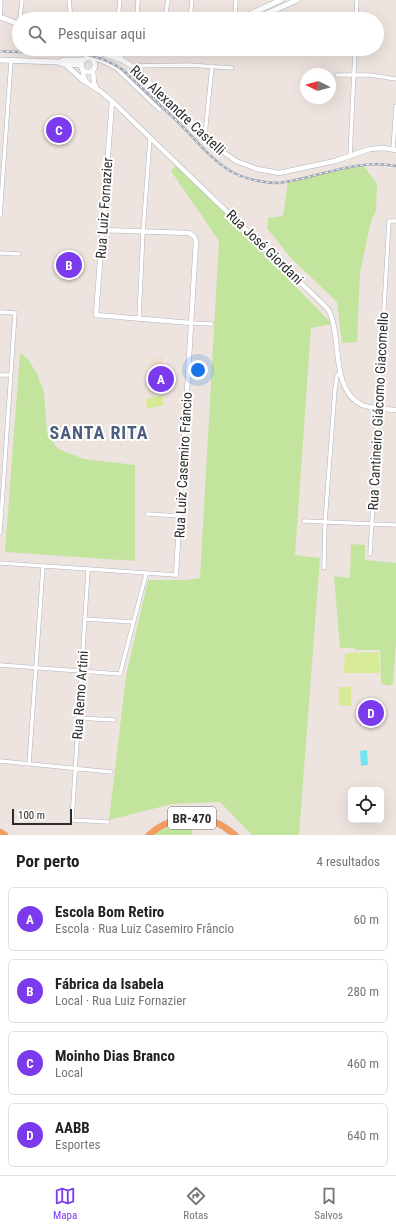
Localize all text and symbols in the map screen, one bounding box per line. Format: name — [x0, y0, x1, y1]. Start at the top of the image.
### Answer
search box — [12, 12, 384, 56]
icon: search — [26, 23, 48, 45]
text: Pesquisar aqui — [58, 25, 146, 43]
street label: Rua Alexandre Castelli — [127, 62, 229, 158]
north arrow — [300, 68, 336, 104]
pin: C — [46, 115, 72, 145]
street label: Rua Luiz Fornazier — [92, 157, 116, 259]
street label: Rua José Giordani — [223, 206, 307, 288]
pin: B — [56, 250, 82, 280]
street label: Rua Cantineiro Giácomo Giacomello — [365, 311, 391, 511]
your location — [188, 360, 208, 380]
pin: A — [148, 364, 174, 394]
street label: Rua Luiz Casemiro Frâncio — [171, 392, 195, 538]
district label: SANTA RITA — [50, 422, 148, 443]
street label: Rua Remo Artini — [69, 650, 91, 740]
pin: D — [358, 698, 384, 728]
map controls — [348, 787, 384, 823]
button: locate — [348, 787, 384, 823]
scale bar — [12, 807, 72, 826]
road number: BR-470 — [168, 807, 216, 829]
text: 100 m — [18, 809, 45, 822]
text: Por perto — [16, 851, 80, 871]
text: 4 resultados — [316, 854, 380, 869]
text: Escola Bom Retiro — [55, 903, 164, 921]
text: A — [26, 912, 34, 927]
text: 60 m — [353, 912, 379, 927]
text: Escola · Rua Luiz Casemiro Frâncio — [55, 921, 234, 936]
text: Fábrica da Isabela — [55, 975, 164, 993]
text: B — [26, 984, 34, 999]
text: 280 m — [347, 984, 379, 999]
text: Local · Rua Luiz Fornazier — [55, 993, 186, 1008]
text: Moinho Dias Branco — [55, 1047, 175, 1065]
text: C — [26, 1056, 34, 1071]
text: 460 m — [347, 1056, 379, 1071]
text: Local — [55, 1065, 83, 1080]
text: AABB — [55, 1119, 90, 1137]
text: D — [26, 1128, 34, 1143]
text: 640 m — [347, 1128, 379, 1143]
text: Esportes — [55, 1137, 100, 1152]
tab: Mapa — [53, 1185, 77, 1222]
tab: Rotas — [183, 1185, 208, 1222]
tab: Salvos — [314, 1185, 343, 1222]

